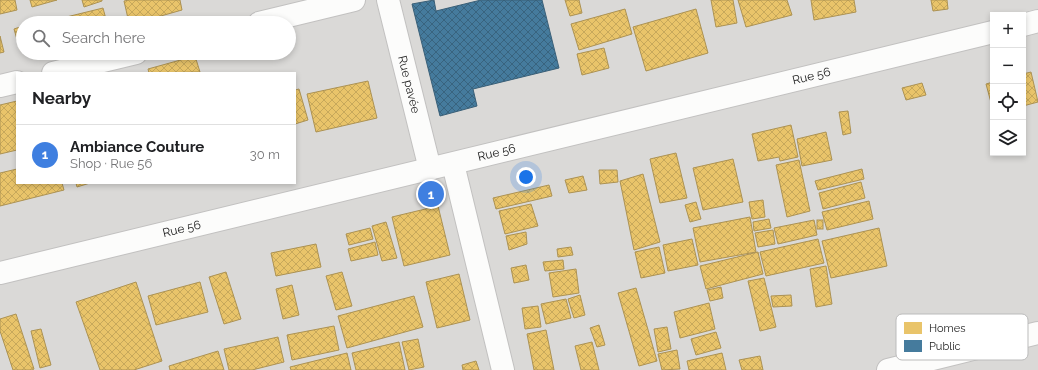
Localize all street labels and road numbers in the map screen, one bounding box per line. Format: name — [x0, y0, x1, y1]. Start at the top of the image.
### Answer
street label: Rue pavée — [395, 54, 423, 115]
street label: Rue 56 — [791, 65, 832, 87]
street label: Rue 56 — [476, 141, 517, 164]
street label: Rue 56 — [161, 218, 202, 240]

